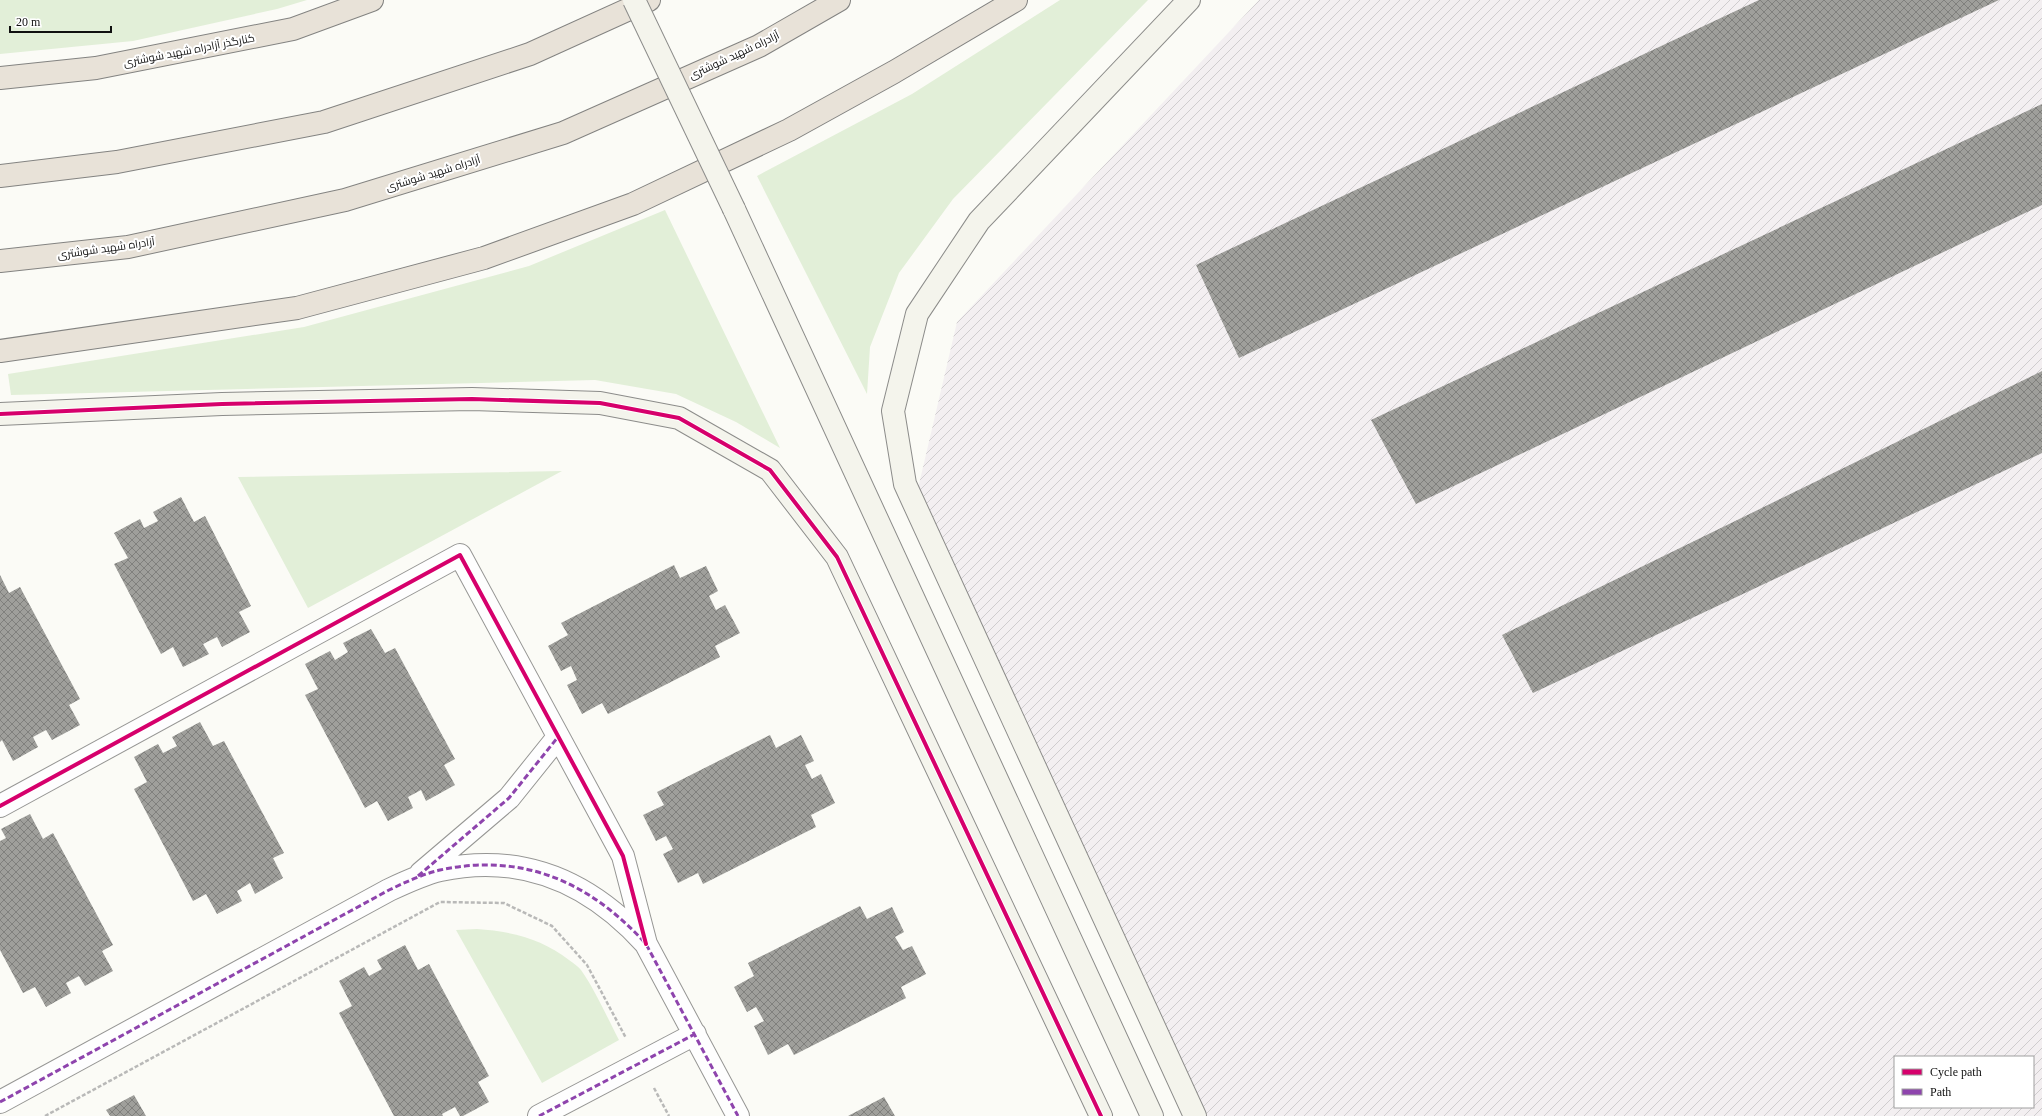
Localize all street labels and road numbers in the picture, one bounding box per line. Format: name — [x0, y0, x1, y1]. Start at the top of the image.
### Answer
street label: آزادراه شهید شوشتری — [687, 29, 782, 82]
street label: کنارگذر آزادراه شهید شوشتری — [122, 31, 256, 70]
street label: آزادراه شهید شوشتری — [384, 153, 482, 194]
street label: آزادراه شهید شوشتری — [56, 235, 156, 262]

